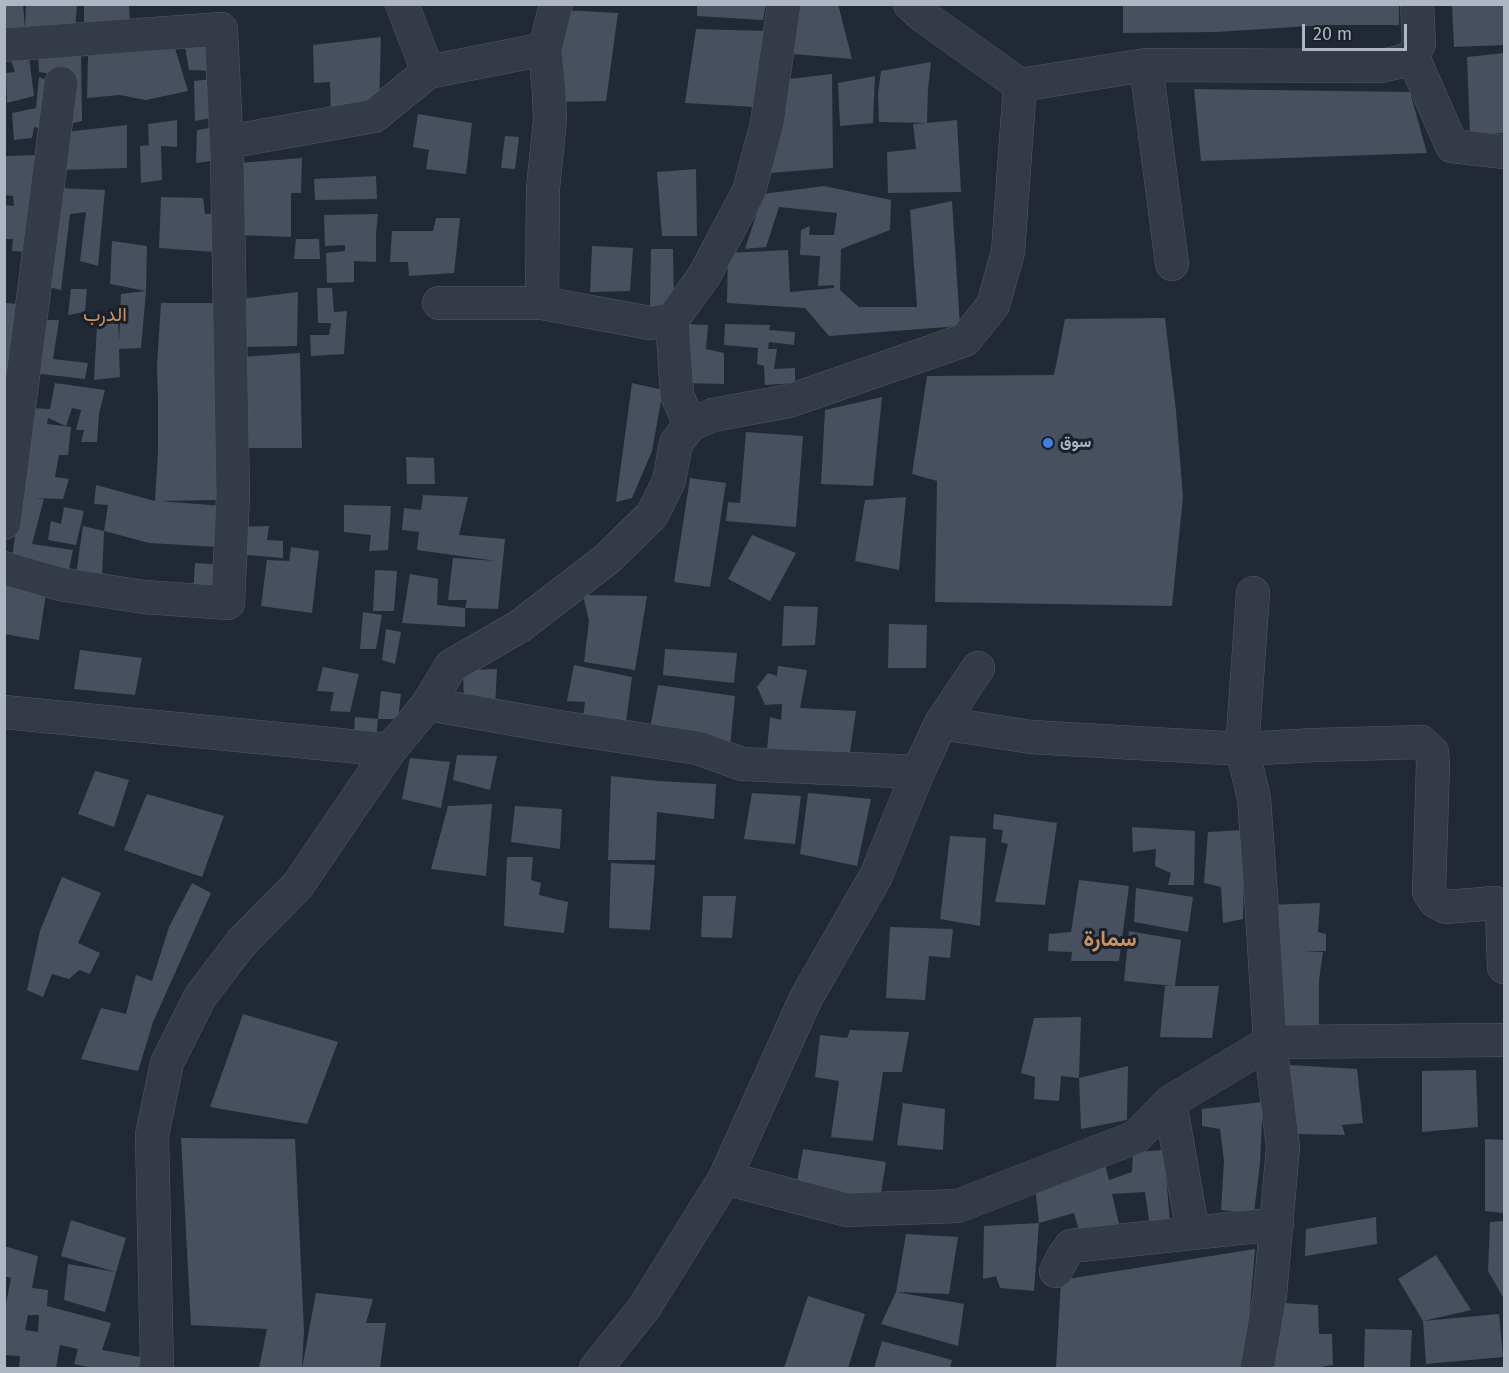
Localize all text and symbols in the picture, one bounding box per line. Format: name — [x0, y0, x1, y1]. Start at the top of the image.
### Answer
scale bar — [1305, 12, 1410, 50]
text: 20 m — [1313, 23, 1352, 45]
district label: الدرب — [83, 303, 127, 327]
place label: سوق — [1060, 433, 1091, 453]
marker: سوق — [1041, 436, 1055, 450]
district label: سمارة — [1083, 927, 1137, 953]

